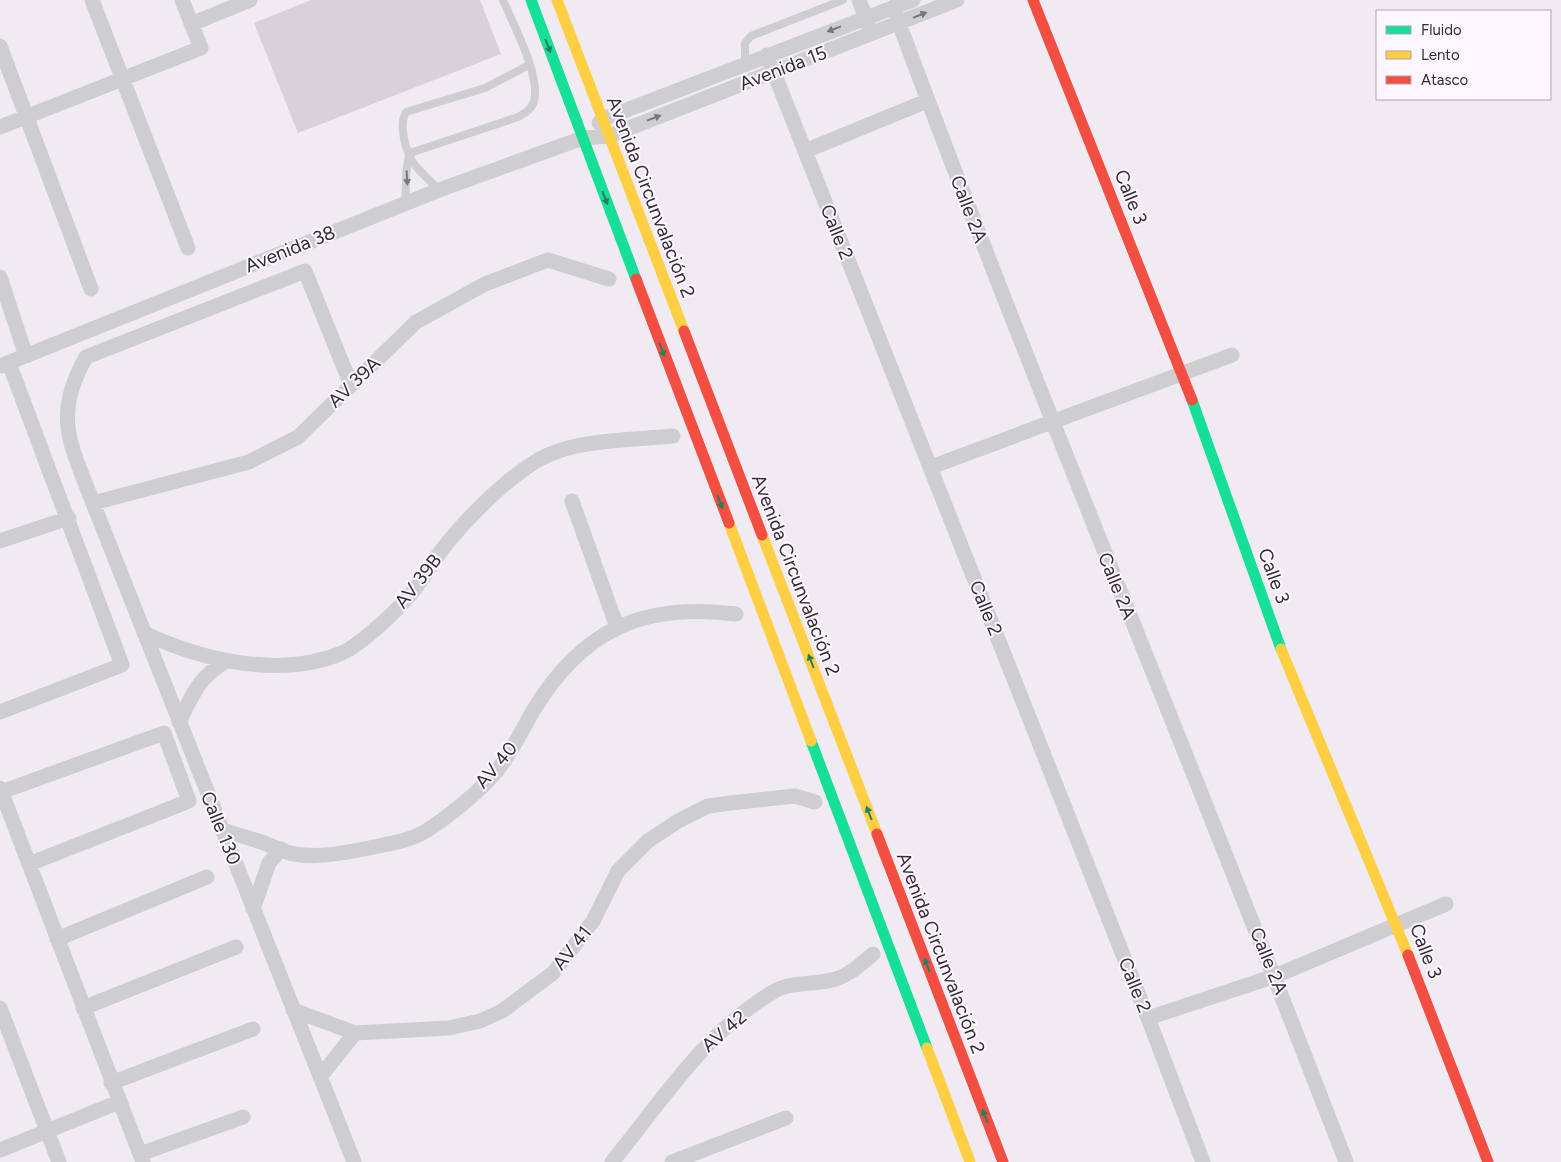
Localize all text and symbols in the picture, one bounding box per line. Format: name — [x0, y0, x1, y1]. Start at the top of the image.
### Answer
one-way arrow — [913, 10, 927, 18]
legend — [1376, 10, 1551, 100]
text: Fluido — [1421, 21, 1462, 39]
one-way arrow — [827, 26, 842, 33]
one-way arrow — [545, 38, 552, 53]
street label: Avenida 15 — [736, 41, 830, 95]
text: Lento — [1421, 46, 1460, 64]
text: Atasco — [1421, 71, 1469, 89]
street label: Avenida Circunvalación 2 — [602, 93, 700, 301]
one-way arrow — [647, 114, 662, 121]
street label: Calle 3 — [1110, 166, 1152, 228]
one-way arrow — [403, 170, 411, 186]
street label: Calle 2A — [946, 172, 992, 246]
one-way arrow — [602, 190, 609, 205]
street label: Calle 2 — [816, 201, 858, 263]
street label: Avenida 38 — [242, 221, 338, 277]
one-way arrow — [658, 343, 666, 358]
street label: AV 39A — [323, 351, 385, 412]
street label: Avenida Circunvalación 2 — [747, 471, 845, 679]
one-way arrow — [717, 494, 724, 509]
street label: Calle 3 — [1253, 545, 1295, 607]
street label: AV 39B — [390, 549, 446, 613]
street label: Calle 2A — [1093, 549, 1141, 623]
street label: Calle 2 — [965, 577, 1007, 639]
one-way arrow — [807, 654, 814, 669]
street label: AV 40 — [470, 737, 522, 793]
street label: Calle 130 — [196, 788, 246, 868]
one-way arrow — [865, 805, 873, 820]
street label: Avenida Circunvalación 2 — [892, 849, 990, 1057]
street label: Calle 3 — [1405, 920, 1447, 982]
street label: AV 41 — [548, 921, 596, 975]
street label: Calle 2A — [1245, 924, 1293, 998]
street label: Calle 2 — [1114, 954, 1156, 1016]
one-way arrow — [923, 957, 931, 972]
street label: AV 42 — [697, 1005, 751, 1057]
one-way arrow — [981, 1109, 988, 1124]

